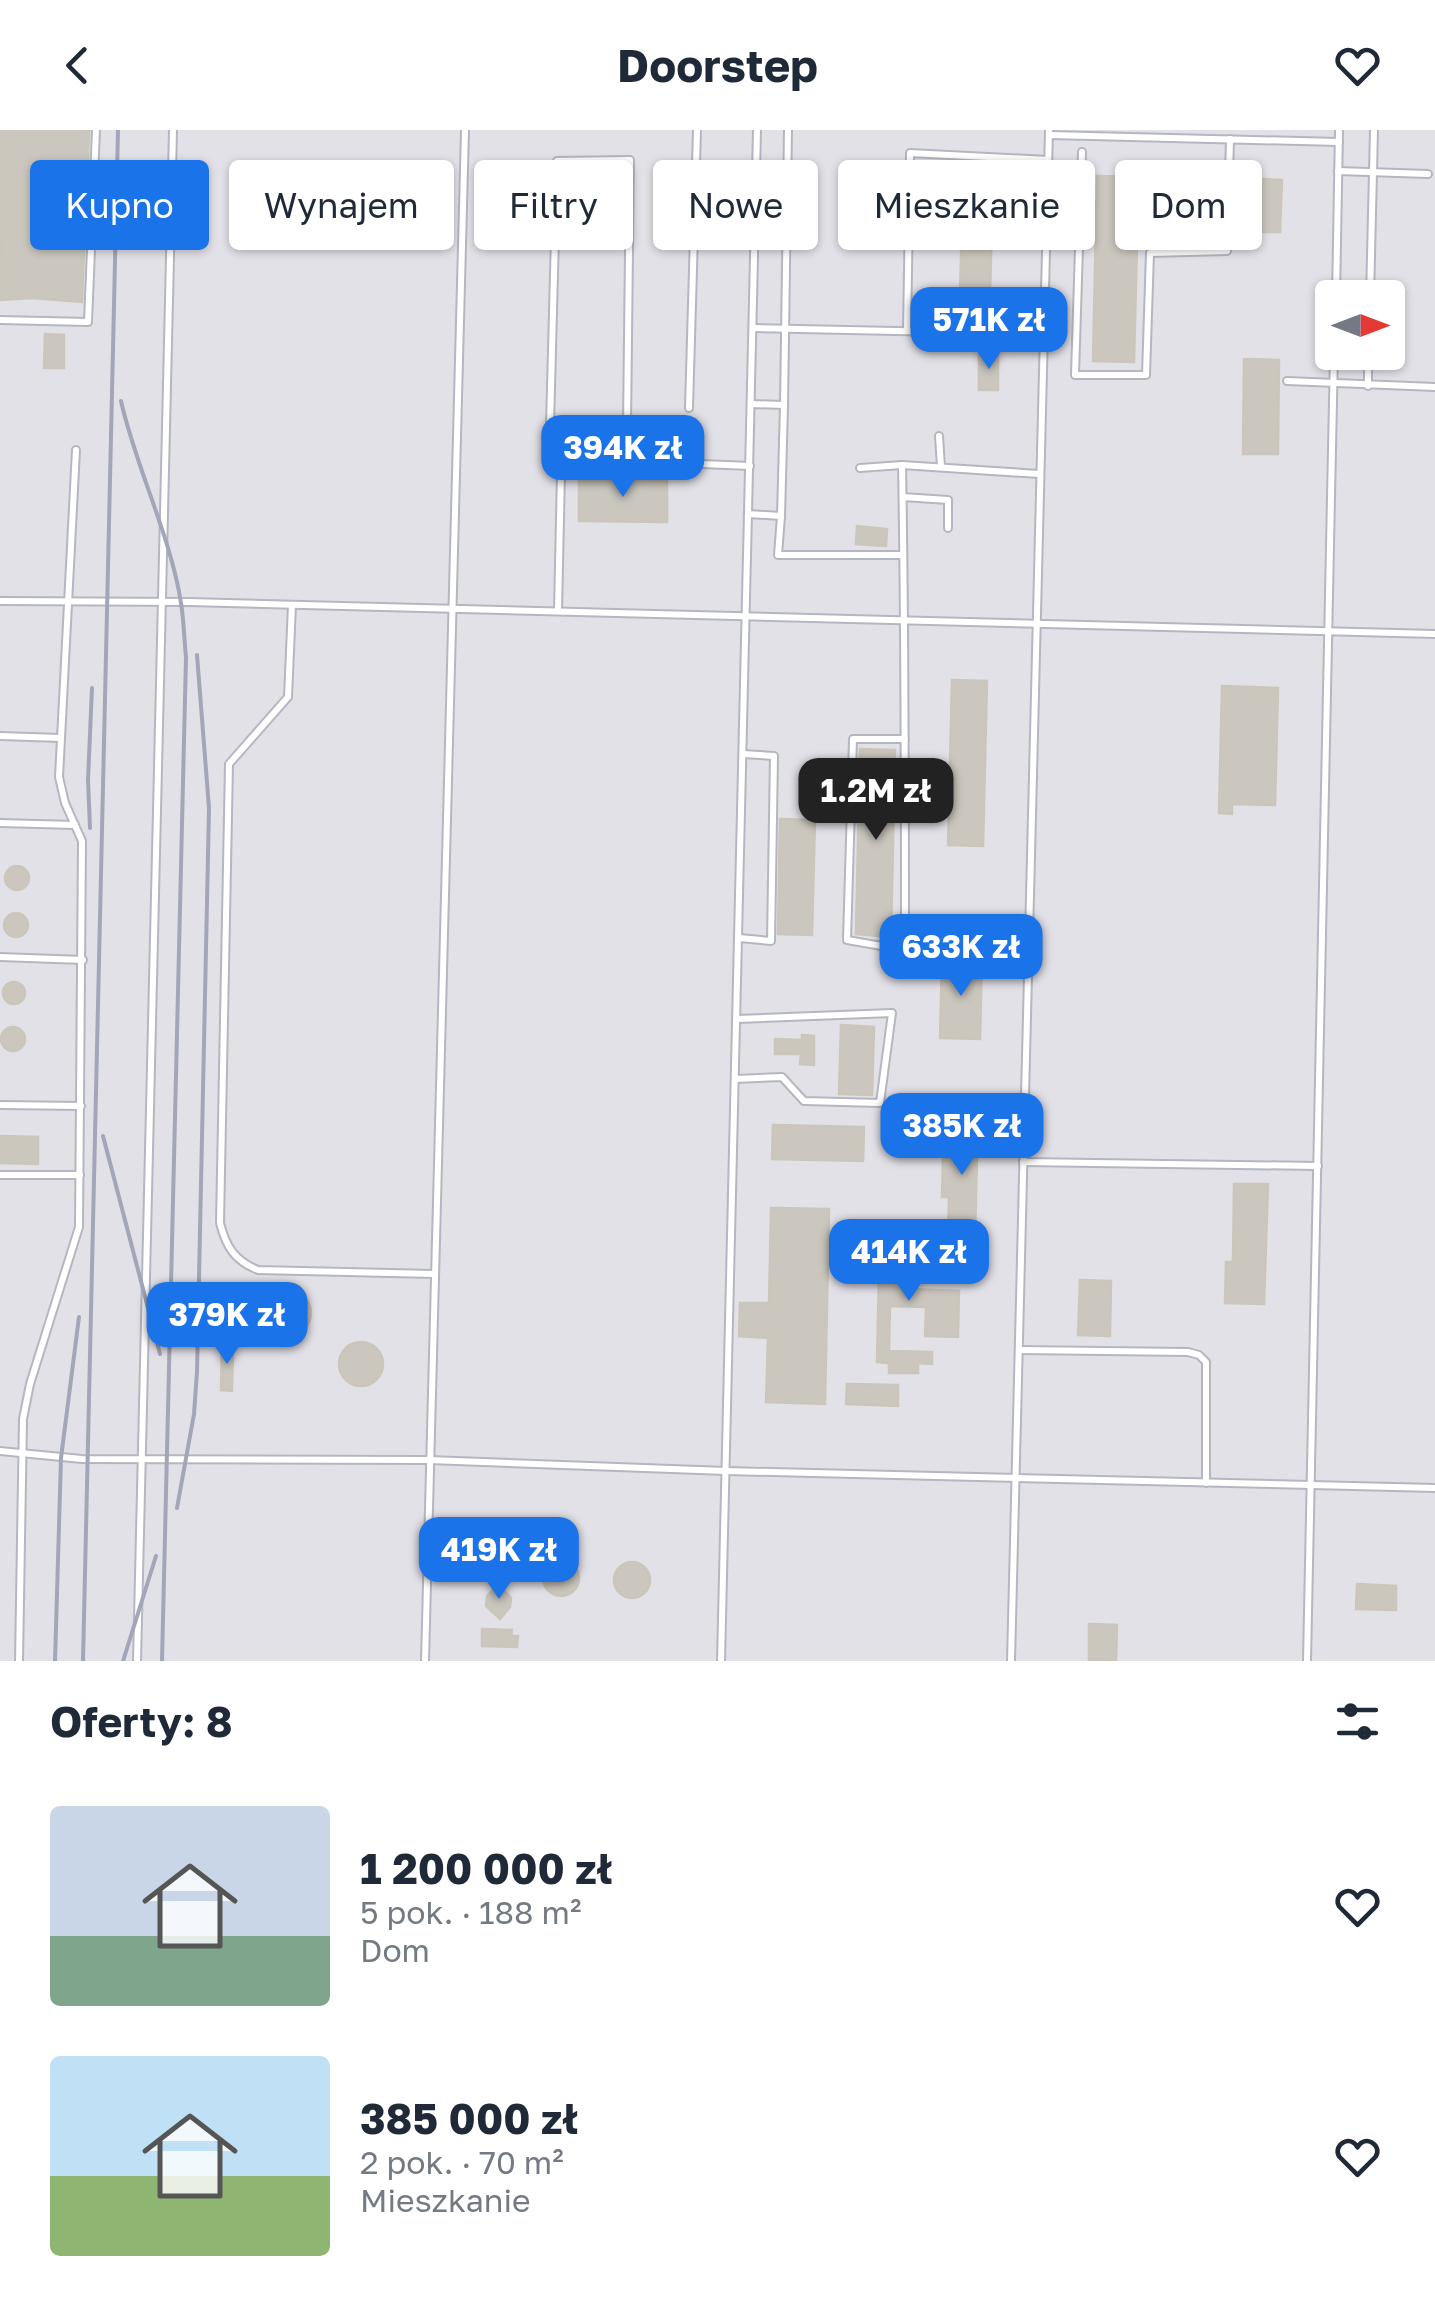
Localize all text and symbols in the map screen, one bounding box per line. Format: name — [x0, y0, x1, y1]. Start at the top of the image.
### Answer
icon: back — [50, 38, 105, 93]
text: Doorstep — [617, 38, 818, 92]
icon: heart — [1330, 38, 1385, 93]
chip: Kupno — [30, 160, 209, 250]
chip: Wynajem — [229, 160, 454, 250]
chip: Filtry — [474, 160, 633, 250]
chip: Nowe — [653, 160, 818, 250]
chip: Mieszkanie — [838, 160, 1095, 250]
chip: Dom — [1115, 160, 1262, 250]
north arrow — [1315, 280, 1405, 370]
map controls — [1315, 280, 1405, 370]
pin: 571K zł — [897, 287, 1081, 372]
text: 571K zł — [933, 300, 1045, 338]
pin: 394K zł — [531, 415, 715, 500]
text: 394K zł — [563, 428, 683, 466]
pin: 1.2M zł — [784, 758, 968, 843]
text: 1.2M zł — [820, 771, 932, 809]
pin: 633K zł — [869, 914, 1053, 999]
text: 633K zł — [902, 927, 1020, 965]
pin: 385K zł — [870, 1093, 1054, 1178]
text: 385K zł — [902, 1106, 1022, 1144]
pin: 414K zł — [817, 1219, 1001, 1304]
text: 414K zł — [851, 1232, 967, 1270]
pin: 379K zł — [135, 1282, 319, 1367]
text: 379K zł — [169, 1295, 285, 1333]
pin: 419K zł — [407, 1517, 591, 1602]
text: 419K zł — [441, 1530, 557, 1568]
icon: filters — [1330, 1694, 1385, 1749]
text: Oferty: 8 — [50, 1696, 233, 1746]
text: 1 200 000 zł — [360, 1843, 612, 1893]
icon: home — [130, 1846, 250, 1966]
icon: heart — [1330, 1879, 1385, 1934]
text: 5 pok. · 188 m² — [360, 1893, 581, 1931]
text: Dom — [360, 1931, 430, 1969]
text: 385 000 zł — [360, 2093, 578, 2143]
icon: home — [130, 2096, 250, 2216]
icon: heart — [1330, 2129, 1385, 2184]
text: 2 pok. · 70 m² — [360, 2143, 564, 2181]
text: Mieszkanie — [360, 2181, 531, 2219]

